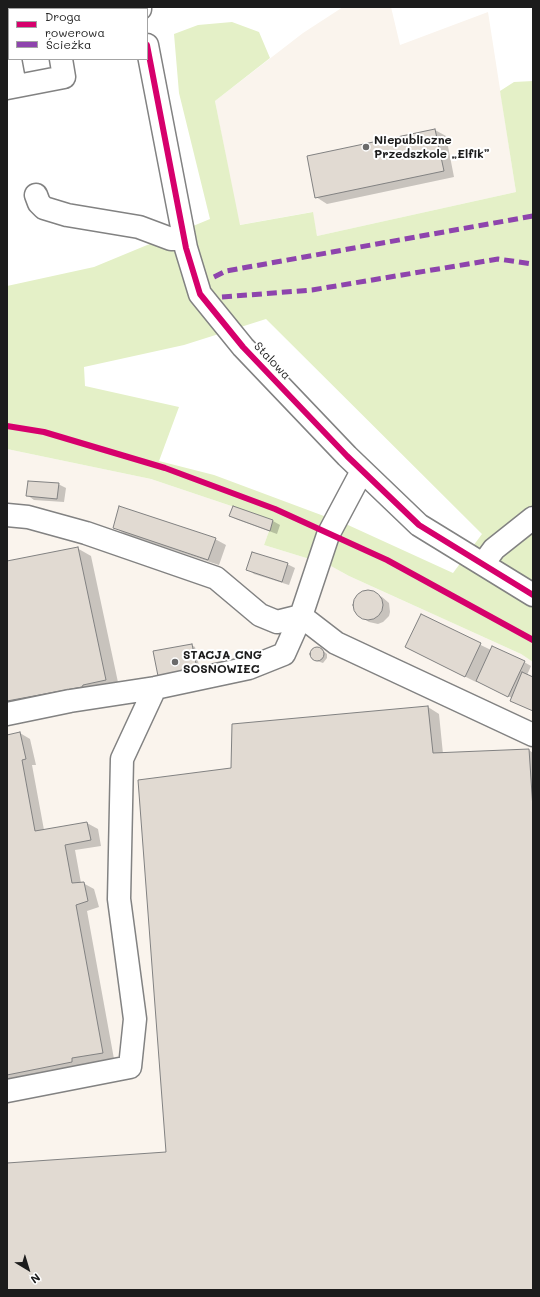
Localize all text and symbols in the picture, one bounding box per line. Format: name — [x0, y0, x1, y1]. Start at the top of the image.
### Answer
legend — [8, 8, 148, 60]
text: Droga rowerowa — [45, 8, 105, 40]
text: Ścieżka — [46, 36, 91, 52]
place label: Niepubliczne Przedszkole „Elfik” — [374, 133, 490, 161]
marker: Niepubliczne Przedszkole „Elfik” — [361, 142, 371, 152]
street label: Stalowa — [251, 339, 293, 383]
place label: STACJA CNG SOSNOWIEC — [183, 648, 262, 676]
marker: STACJA CNG SOSNOWIEC — [170, 657, 180, 667]
north arrow — [8, 1249, 48, 1289]
text: N — [28, 1270, 44, 1287]

